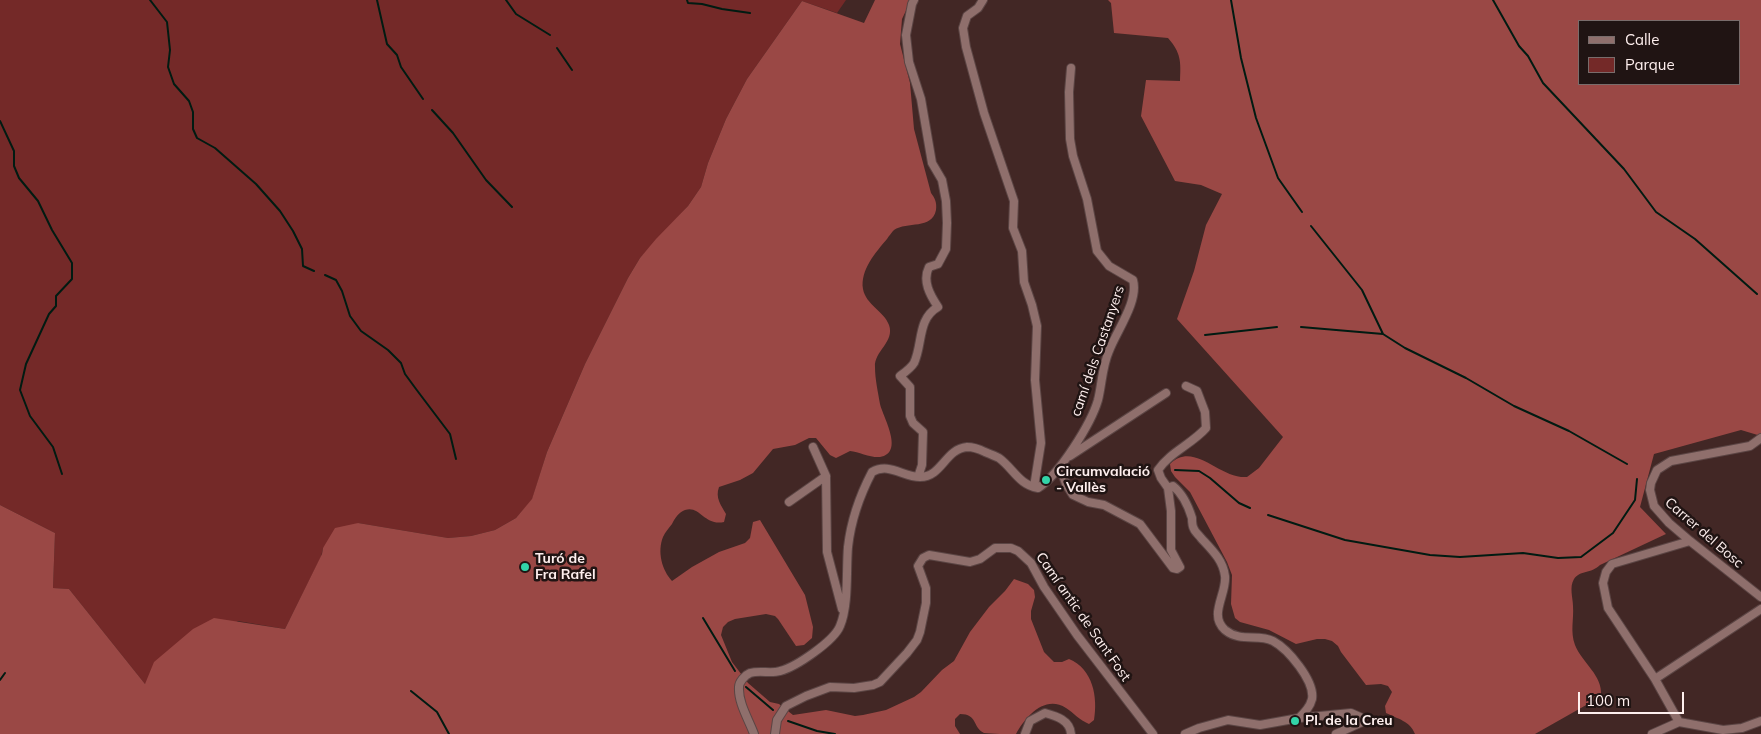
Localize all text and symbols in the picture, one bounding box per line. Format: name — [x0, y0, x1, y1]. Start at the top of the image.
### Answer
legend — [1578, 20, 1741, 85]
text: Calle — [1625, 30, 1659, 49]
text: Parque — [1625, 55, 1675, 74]
street label: camí dels Castanyers — [1068, 283, 1128, 419]
place label: Circumvalació - Vallès — [1056, 464, 1150, 497]
marker: Circumvalació - Vallès — [1040, 474, 1052, 486]
street label: Carrer del Bosc — [1661, 494, 1747, 572]
street label: Camí antic de Sant Fost — [1032, 549, 1134, 685]
place label: Turó de Fra Rafel — [535, 551, 596, 584]
marker: Turó de Fra Rafel — [519, 561, 531, 573]
scale bar — [1581, 682, 1687, 714]
text: 100 m — [1586, 691, 1630, 710]
place label: Pl. de la Creu — [1305, 713, 1393, 729]
marker: Pl. de la Creu — [1289, 715, 1301, 727]

